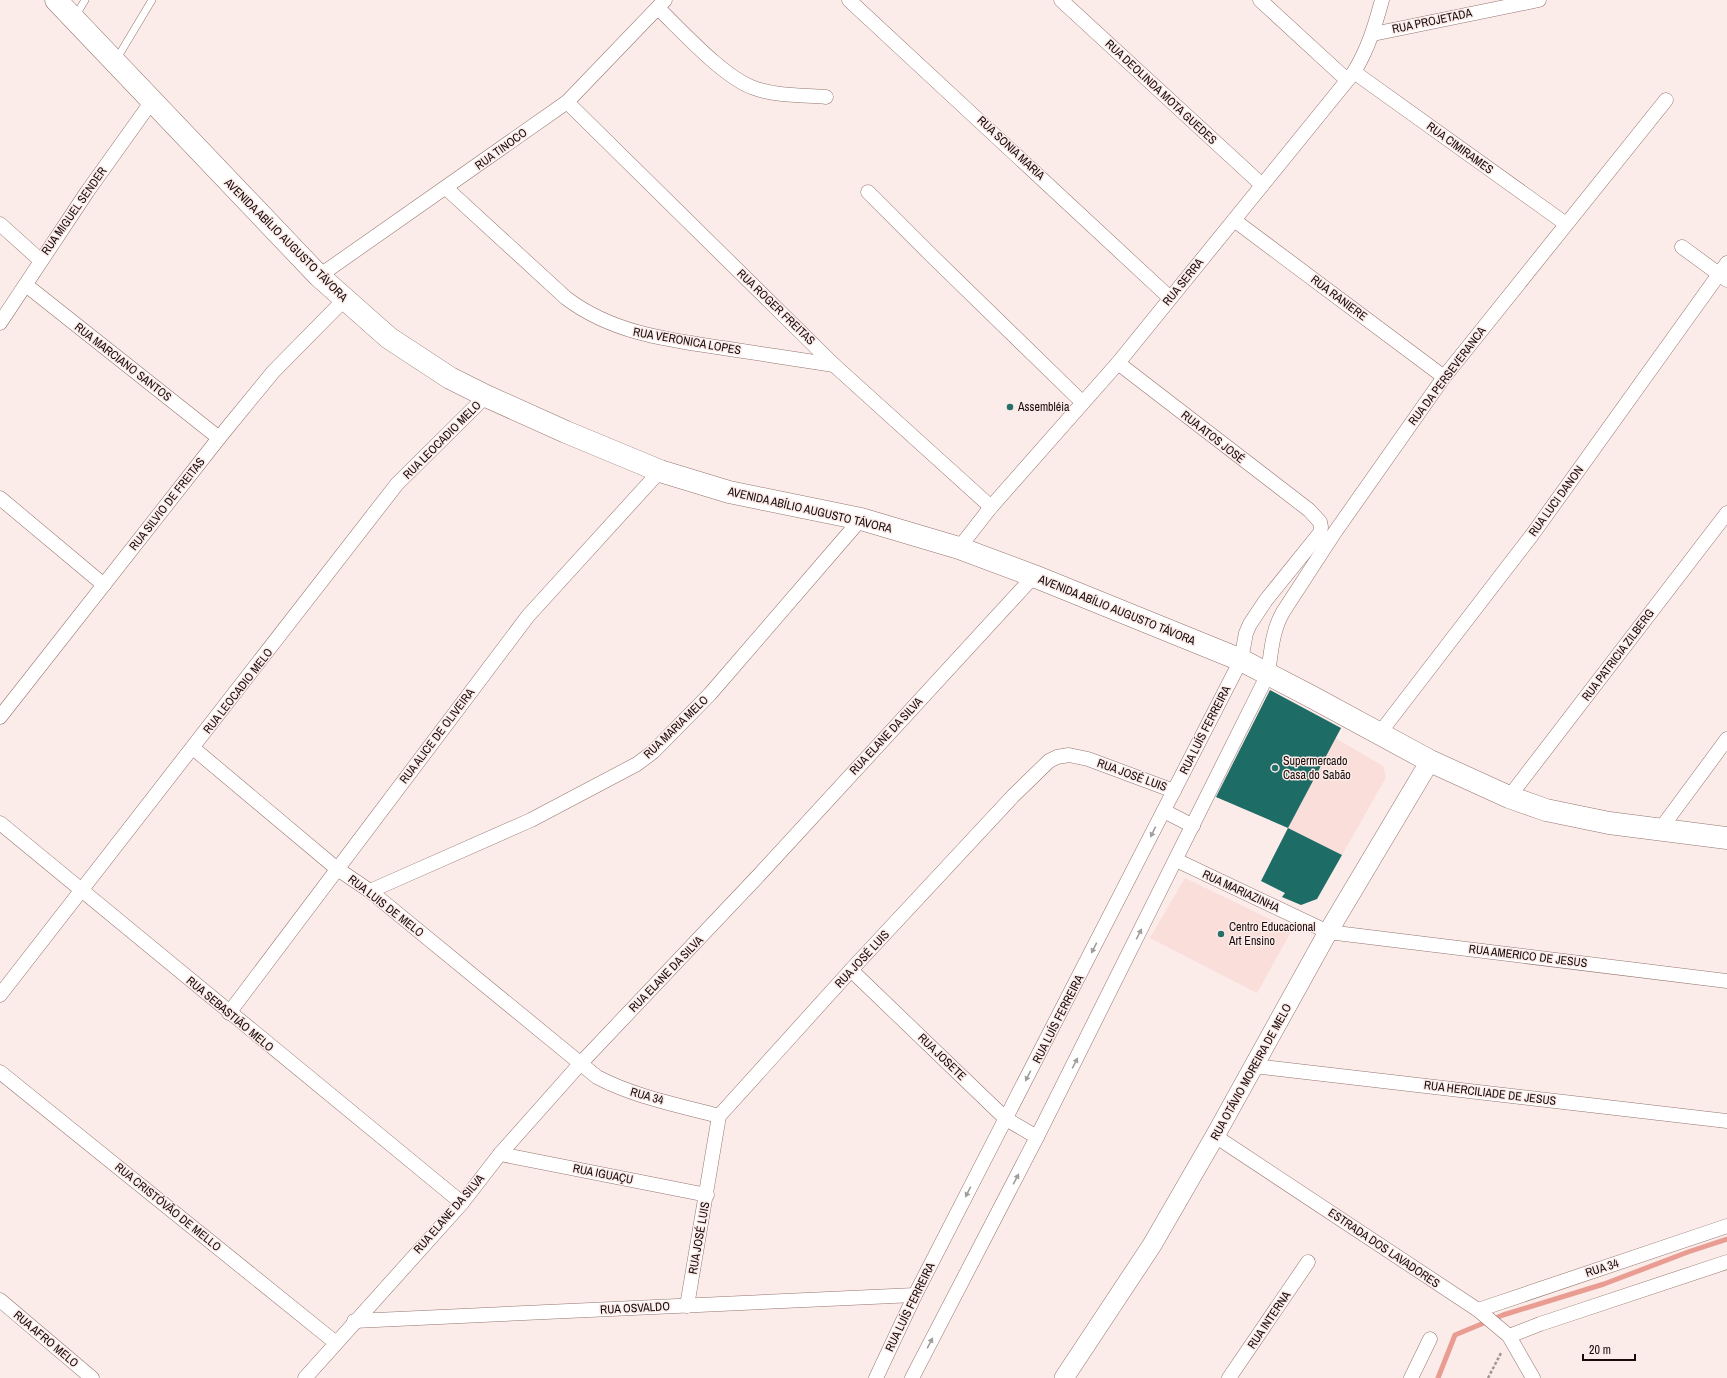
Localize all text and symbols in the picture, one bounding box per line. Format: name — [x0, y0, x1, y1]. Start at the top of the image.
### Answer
street label: RUA PROJETADA — [1391, 5, 1474, 37]
street label: RUA DEOLINDA MOTA GUEDES — [1102, 36, 1221, 148]
street label: RUA SONIA MARIA — [974, 112, 1049, 184]
street label: RUA CIMIRAMES — [1423, 118, 1497, 178]
street label: RUA TINOCO — [472, 124, 531, 173]
street label: RUA MIGUEL SENDER — [38, 164, 110, 258]
street label: AVENIDA ABÍLIO AUGUSTO TÁVORA — [220, 174, 351, 305]
street label: RUA SERRA — [1159, 255, 1207, 309]
street label: RUA ROGER FREITAS — [734, 266, 819, 349]
street label: RUA RANIERE — [1308, 272, 1370, 324]
street label: RUA MARCIANO SANTOS — [71, 319, 175, 405]
street label: RUA DA PERSEVERANCA — [1405, 323, 1490, 429]
street label: RUA VERONICA LOPES — [632, 324, 743, 358]
street label: RUA LEOCADIO MELO — [399, 397, 485, 483]
place label: Assembléia — [1017, 399, 1070, 415]
marker: Assembléia — [1005, 402, 1015, 412]
street label: RUA ATOS JOSÉ — [1178, 407, 1248, 467]
street label: RUA SILVIO DE FREITAS — [126, 454, 209, 554]
street label: RUA LUCI DANON — [1525, 462, 1587, 540]
street label: AVENIDA ABÍLIO AUGUSTO TÁVORA — [725, 483, 894, 537]
street label: AVENIDA ABÍLIO AUGUSTO TÁVORA — [1035, 571, 1198, 649]
street label: RUA PATRICIA ZILBERG — [1578, 606, 1658, 704]
street label: RUA LEOCADIO MELO — [200, 645, 277, 737]
street label: RUA LUÍS FERREIRA — [1176, 683, 1234, 777]
street label: RUA ALICE DE OLIVEIRA — [396, 685, 478, 787]
street label: RUA MARIA MELO — [640, 692, 712, 762]
street label: RUA ELANE DA SILVA — [846, 694, 926, 778]
place label: Supermercado Casa do Sabão — [1283, 753, 1351, 783]
street label: RUA JOSÉ LUIS — [1095, 755, 1170, 795]
marker: Supermercado Casa do Sabão — [1270, 763, 1280, 773]
one-way arrow — [1150, 827, 1156, 838]
street label: RUA MARIAZINHA — [1200, 866, 1283, 916]
street label: RUA LUIS DE MELO — [345, 871, 427, 941]
place label: Centro Educacional Art Ensino — [1228, 919, 1315, 949]
street label: RUA JOSÉ LUIS — [831, 926, 893, 991]
one-way arrow — [1136, 928, 1142, 940]
marker: Centro Educacional Art Ensino — [1216, 929, 1226, 939]
street label: RUA ELANE DA SILVA — [625, 932, 707, 1016]
street label: RUA AMERICO DE JESUS — [1468, 941, 1589, 971]
one-way arrow — [1091, 942, 1097, 954]
street label: RUA LUÍS FERREIRA — [1029, 972, 1087, 1066]
street label: RUA SEBASTIÃO MELO — [183, 973, 277, 1056]
street label: RUA OTÁVIO MOREIRA DE MELO — [1207, 1001, 1295, 1143]
street label: RUA JOSETE — [914, 1030, 970, 1084]
one-way arrow — [1072, 1057, 1078, 1068]
one-way arrow — [1025, 1070, 1031, 1082]
street label: RUA HERCILIADE DE JESUS — [1423, 1077, 1557, 1109]
street label: RUA 34 — [628, 1084, 666, 1109]
street label: RUA CRISTÓVÃO DE MELLO — [111, 1159, 225, 1255]
street label: RUA IGUAÇU — [571, 1160, 635, 1188]
street label: RUA ELANE DA SILVA — [410, 1171, 488, 1257]
one-way arrow — [1013, 1173, 1019, 1184]
one-way arrow — [965, 1186, 972, 1197]
street label: RUA JOSÉ LUIS — [685, 1200, 713, 1275]
street label: ESTRADA DOS LAVADORES — [1325, 1205, 1443, 1292]
street label: RUA 34 — [1583, 1255, 1621, 1281]
street label: RUA LUÍS FERREIRA — [881, 1259, 939, 1354]
street label: RUA INTERNA — [1244, 1288, 1294, 1352]
street label: RUA OSVALDO — [600, 1298, 671, 1318]
street label: RUA AFRO MELO — [10, 1307, 82, 1371]
scale bar — [1583, 1336, 1635, 1362]
one-way arrow — [927, 1338, 933, 1349]
text: 20 m — [1589, 1342, 1611, 1358]

